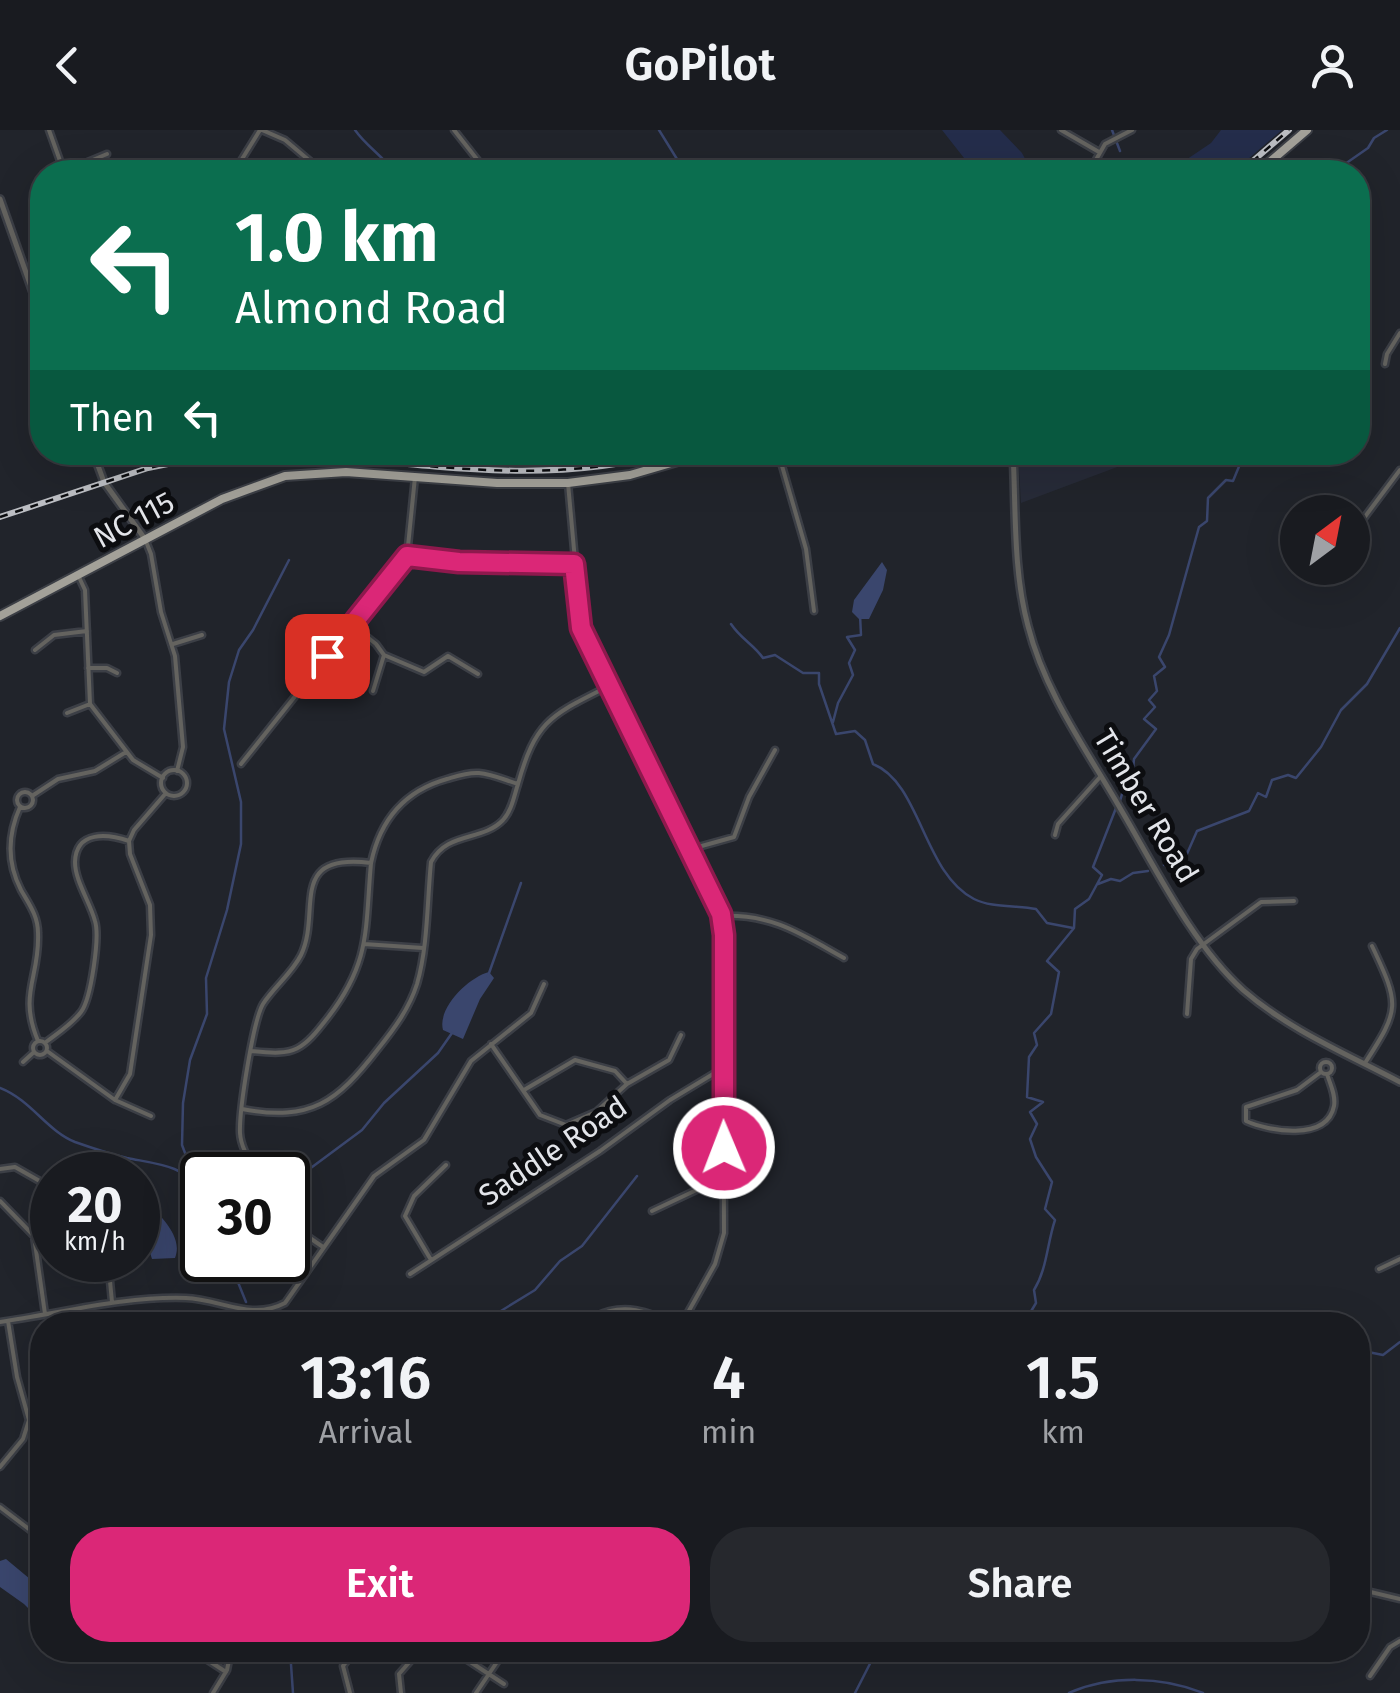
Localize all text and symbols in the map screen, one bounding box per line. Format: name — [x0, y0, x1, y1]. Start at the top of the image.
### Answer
icon: back — [40, 38, 95, 93]
text: GoPilot — [624, 38, 776, 92]
icon: person — [1305, 38, 1360, 93]
text: 1.0 km — [235, 196, 439, 280]
icon: left — [70, 200, 200, 330]
text: Almond Road — [235, 281, 508, 335]
icon: left — [175, 390, 230, 445]
text: Then — [70, 395, 155, 441]
street label: NC 115 — [88, 484, 180, 556]
north arrow — [1280, 495, 1370, 585]
map controls — [1280, 495, 1370, 585]
pin — [285, 614, 370, 699]
icon: arrive — [300, 629, 355, 684]
street label: Timber Road — [1086, 723, 1206, 889]
street label: Saddle Road — [472, 1088, 634, 1214]
position arrow — [672, 1096, 776, 1200]
speed limit sign: 30 — [180, 1152, 310, 1282]
text: 20 — [67, 1175, 123, 1235]
text: km/h — [64, 1227, 126, 1257]
text: 13:16 — [300, 1342, 431, 1414]
text: 4 — [712, 1342, 745, 1414]
text: 1.5 — [1026, 1342, 1100, 1414]
text: Arrival — [319, 1413, 412, 1451]
text: min — [701, 1413, 756, 1451]
text: km — [1041, 1413, 1085, 1451]
button: Exit — [70, 1527, 690, 1642]
button: Share — [710, 1527, 1330, 1642]

